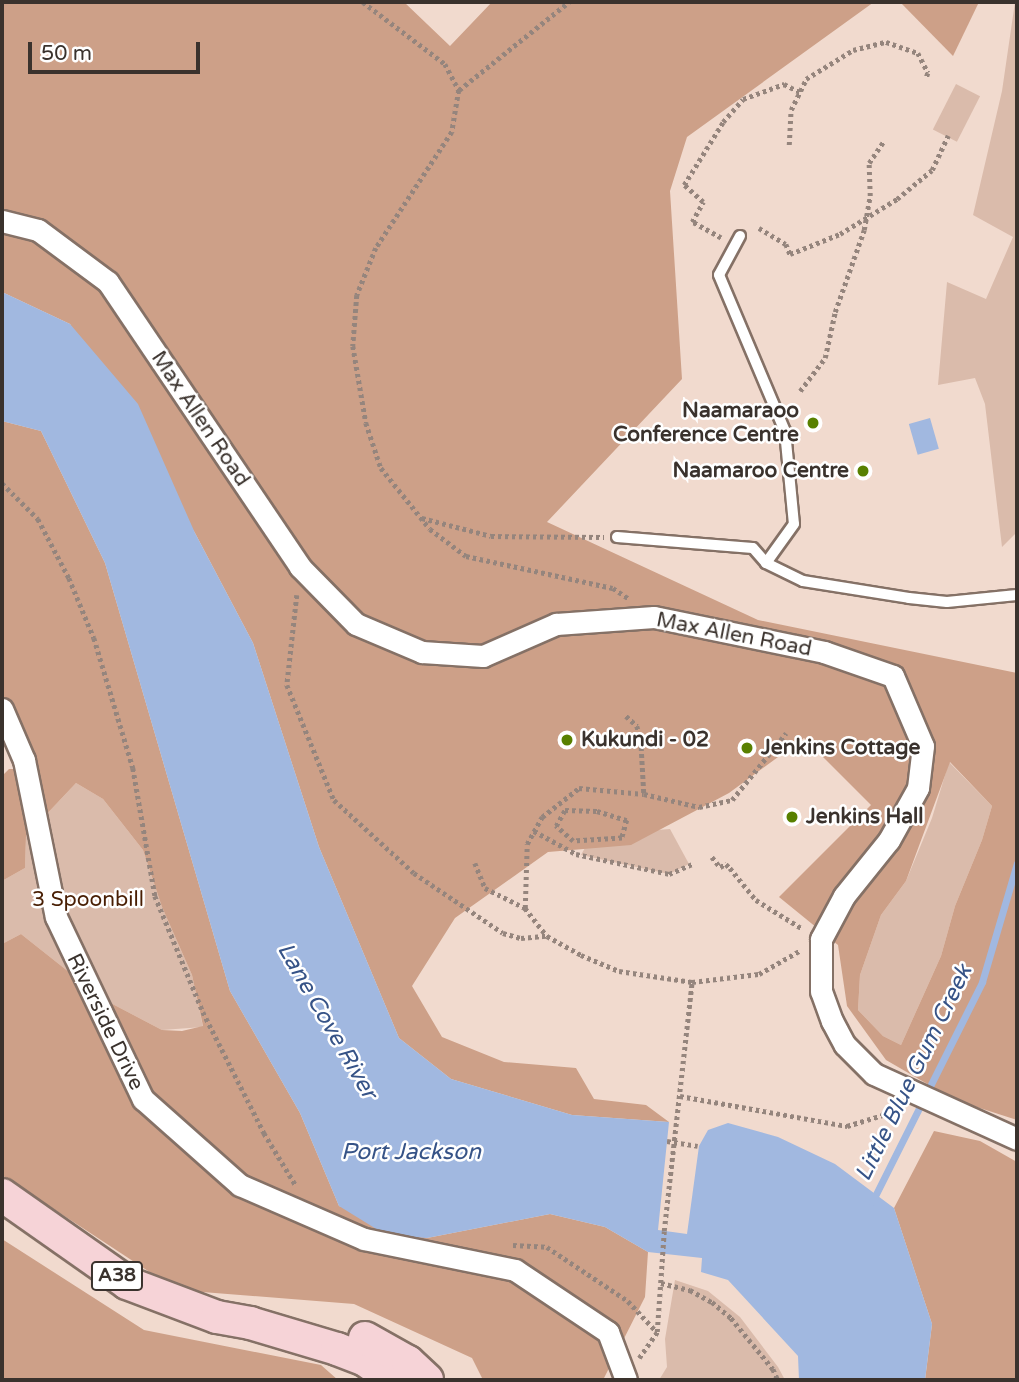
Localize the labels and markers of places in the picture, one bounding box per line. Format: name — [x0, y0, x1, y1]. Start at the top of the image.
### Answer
place label: Naamaraoo Conference Centre — [613, 398, 799, 448]
marker: Naamaraoo Conference Centre — [805, 415, 821, 431]
place label: Naamaroo Centre — [672, 458, 849, 484]
marker: Naamaroo Centre — [855, 463, 871, 479]
place label: Kukundi - 02 — [581, 727, 709, 753]
marker: Kukundi - 02 — [559, 732, 575, 748]
place label: Jenkins Cottage — [761, 735, 920, 761]
marker: Jenkins Cottage — [739, 740, 755, 756]
place label: Jenkins Hall — [806, 804, 924, 830]
marker: Jenkins Hall — [784, 809, 800, 825]

